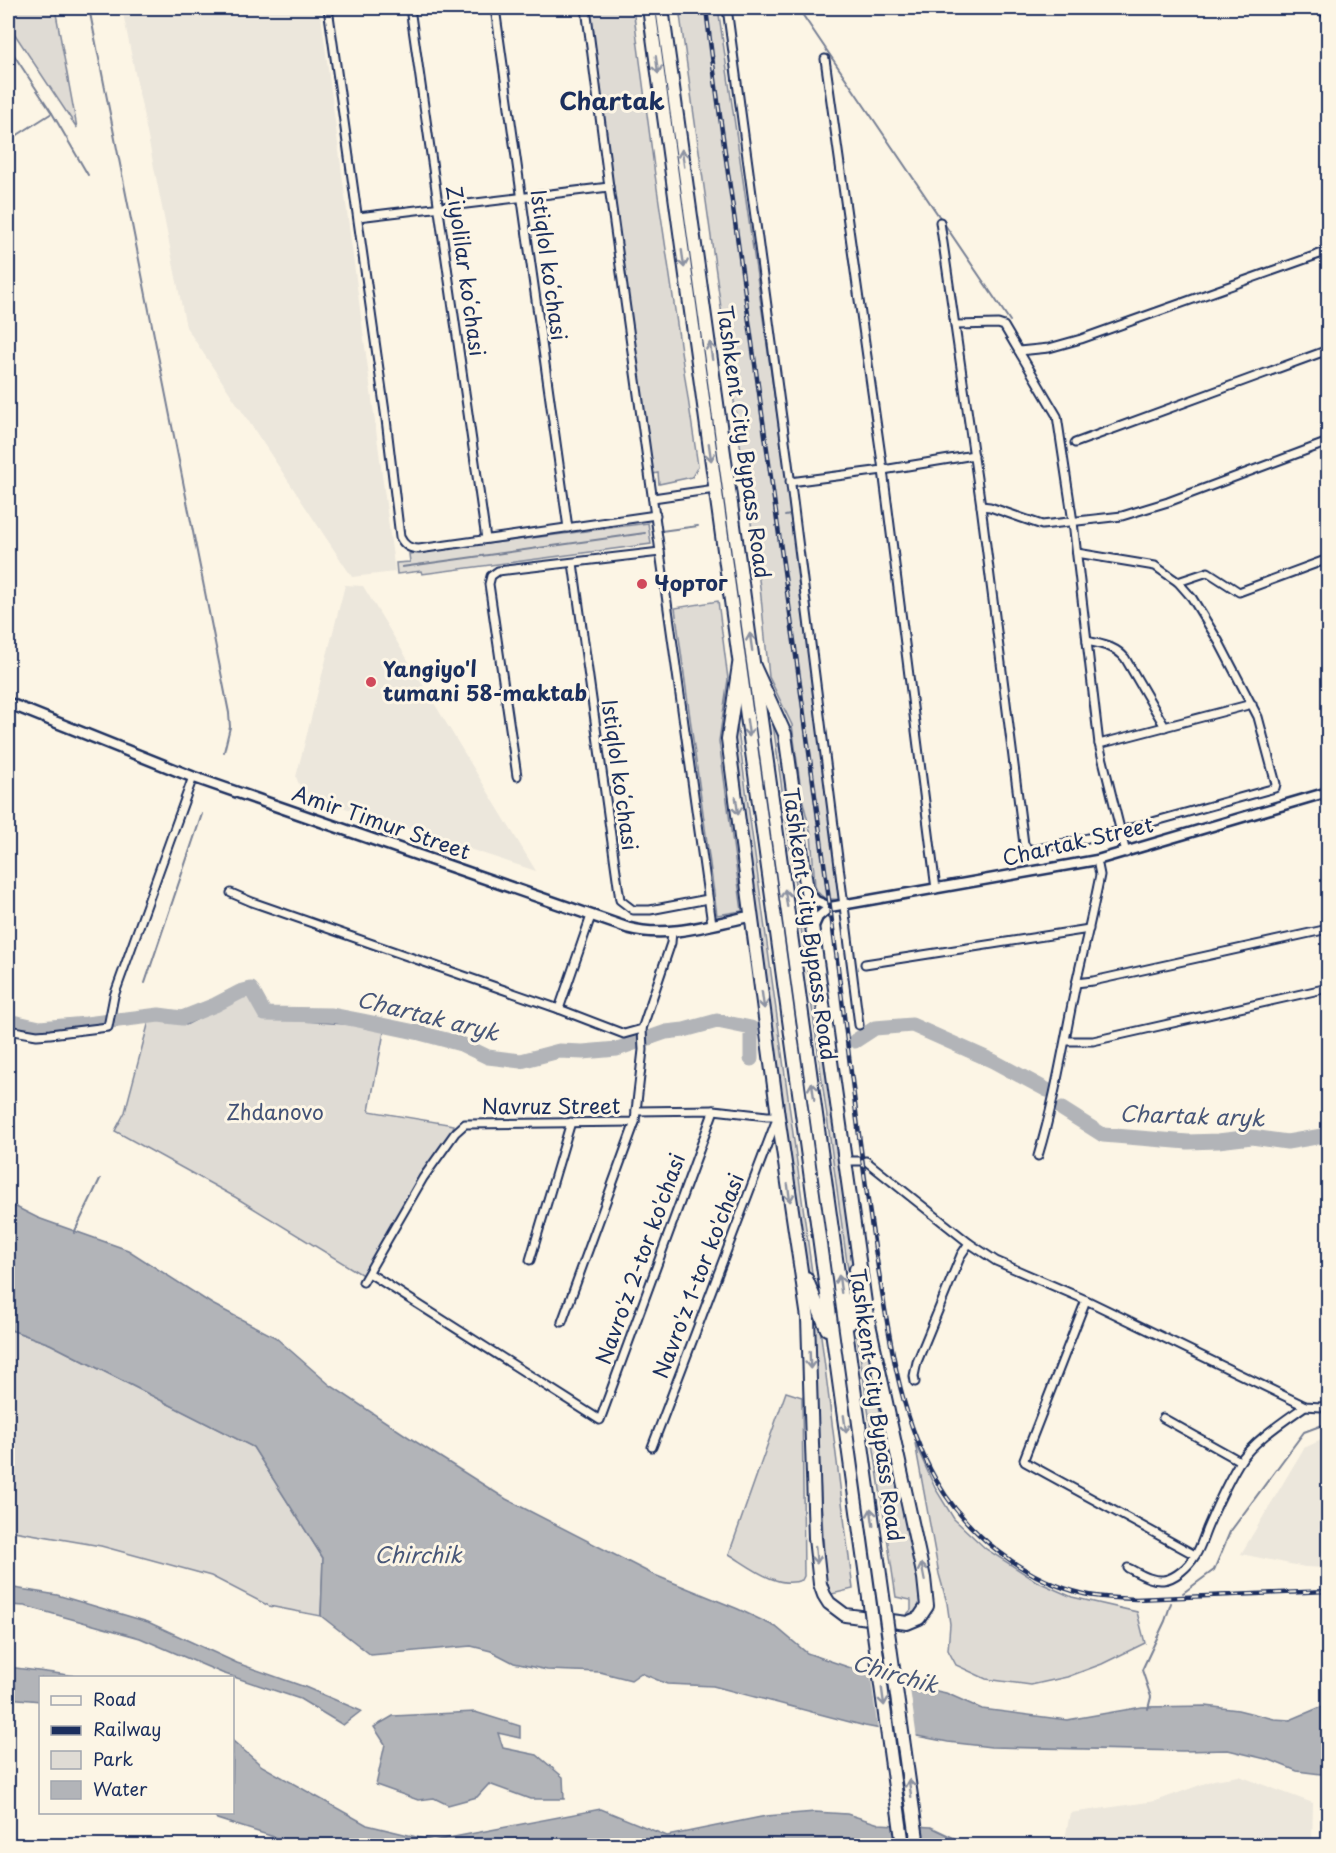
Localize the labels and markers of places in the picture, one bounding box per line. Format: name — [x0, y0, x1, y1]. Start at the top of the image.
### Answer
place label: Чортог — [654, 566, 728, 598]
marker: Чортог — [635, 577, 649, 591]
place label: Yangiyo'l tumani 58-maktab — [383, 652, 587, 708]
marker: Yangiyo'l tumani 58-maktab — [364, 675, 378, 689]

